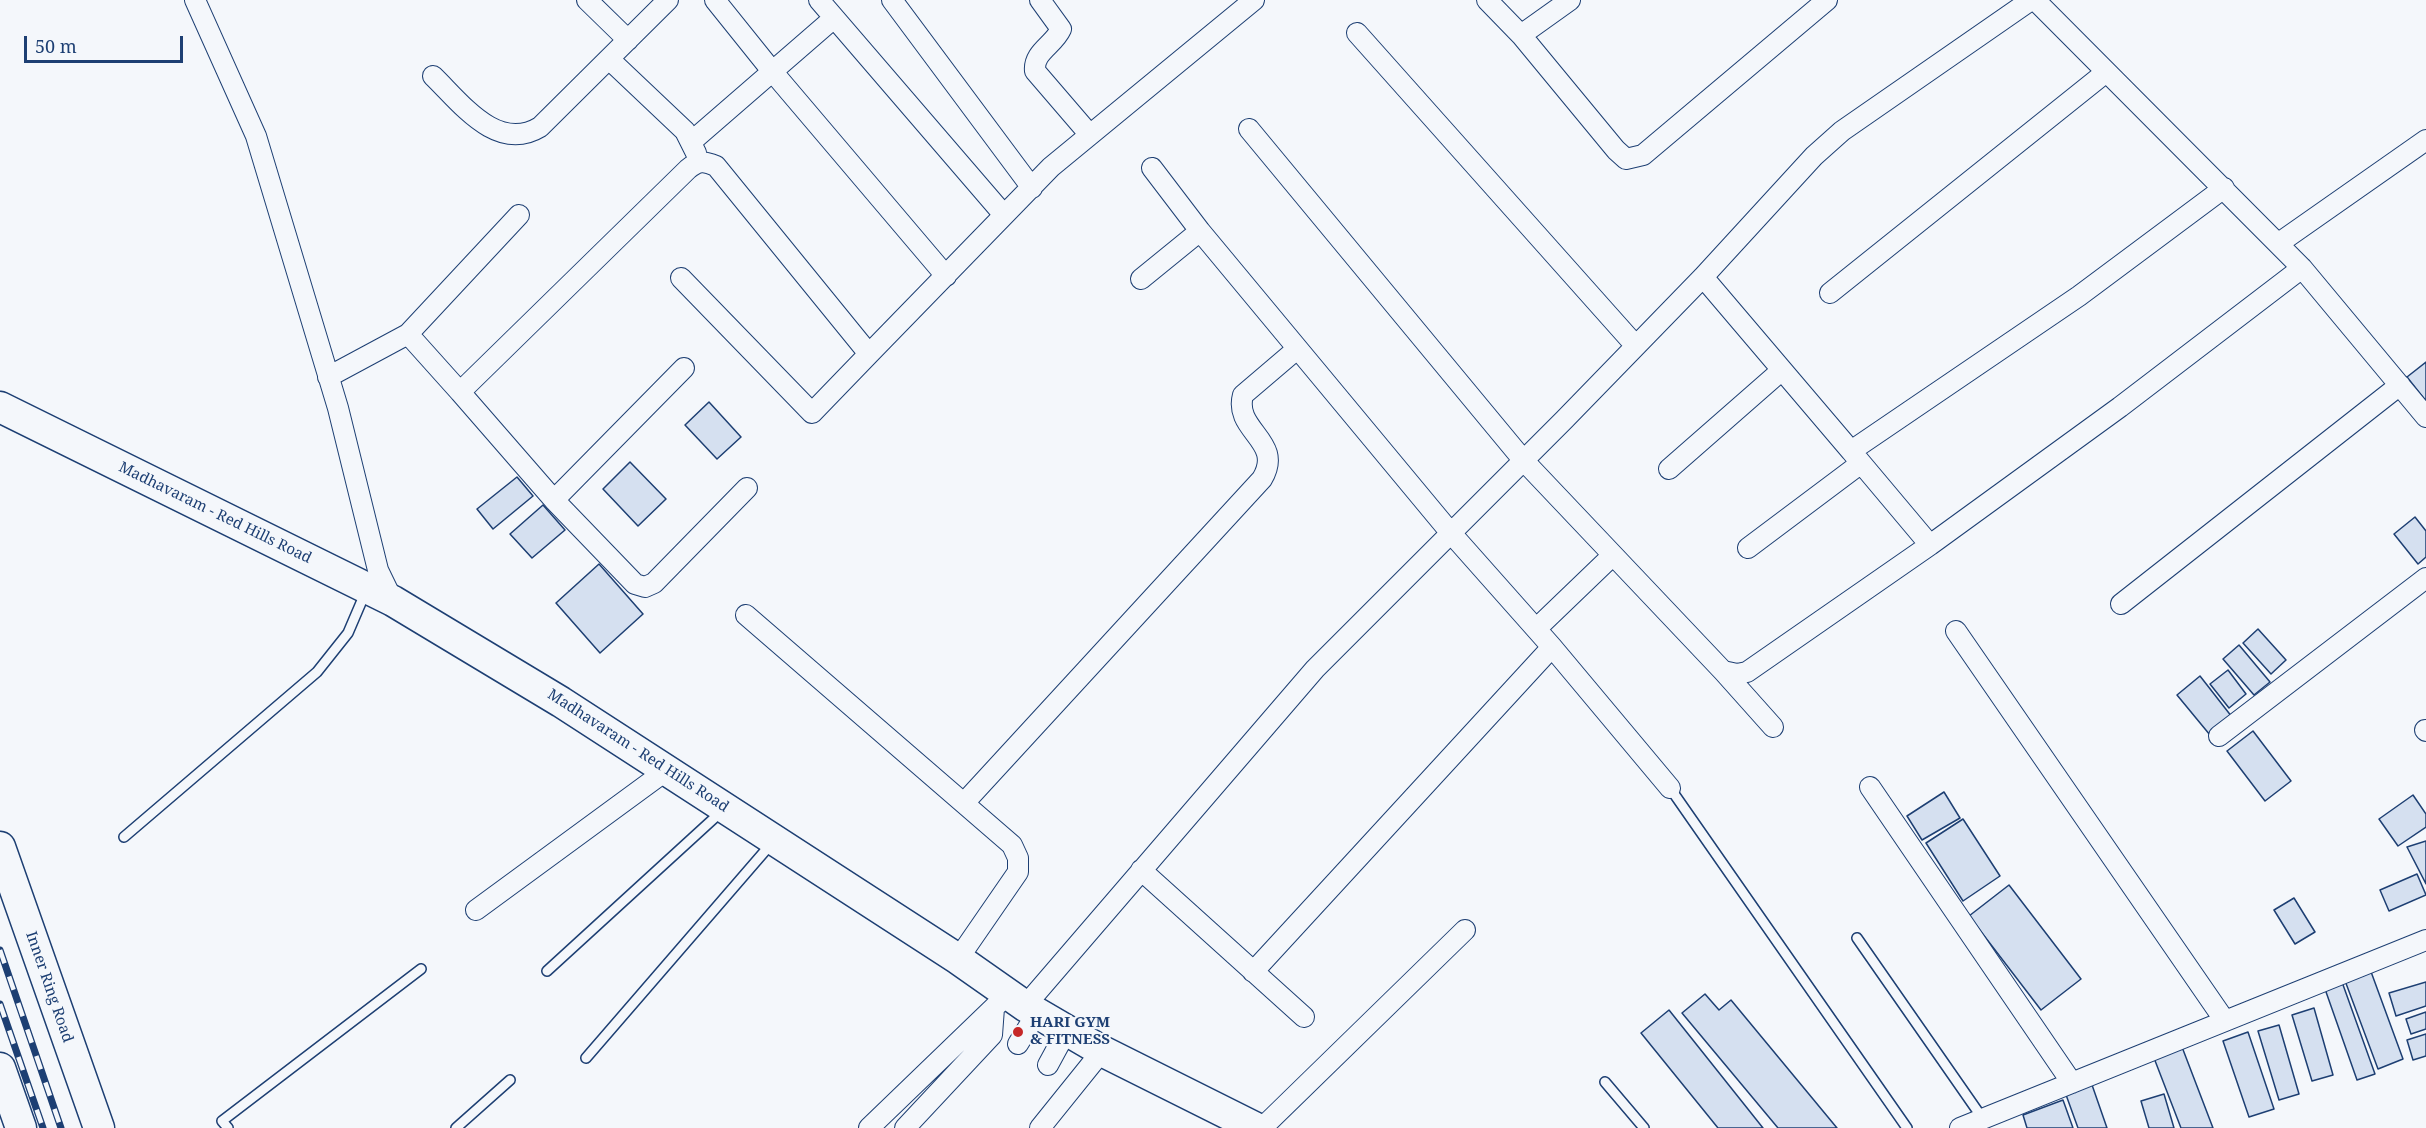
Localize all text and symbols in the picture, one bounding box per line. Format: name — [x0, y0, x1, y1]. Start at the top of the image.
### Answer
scale bar — [27, 24, 186, 62]
text: 50 m — [35, 34, 77, 58]
street label: Madhavaram - Red Hills Road — [116, 458, 314, 568]
street label: Madhavaram - Red Hills Road — [544, 686, 732, 816]
street label: Inner Ring Road — [22, 929, 76, 1045]
place label: HARI GYM & FITNESS — [1030, 1014, 1110, 1049]
marker: HARI GYM & FITNESS — [1011, 1025, 1025, 1039]

